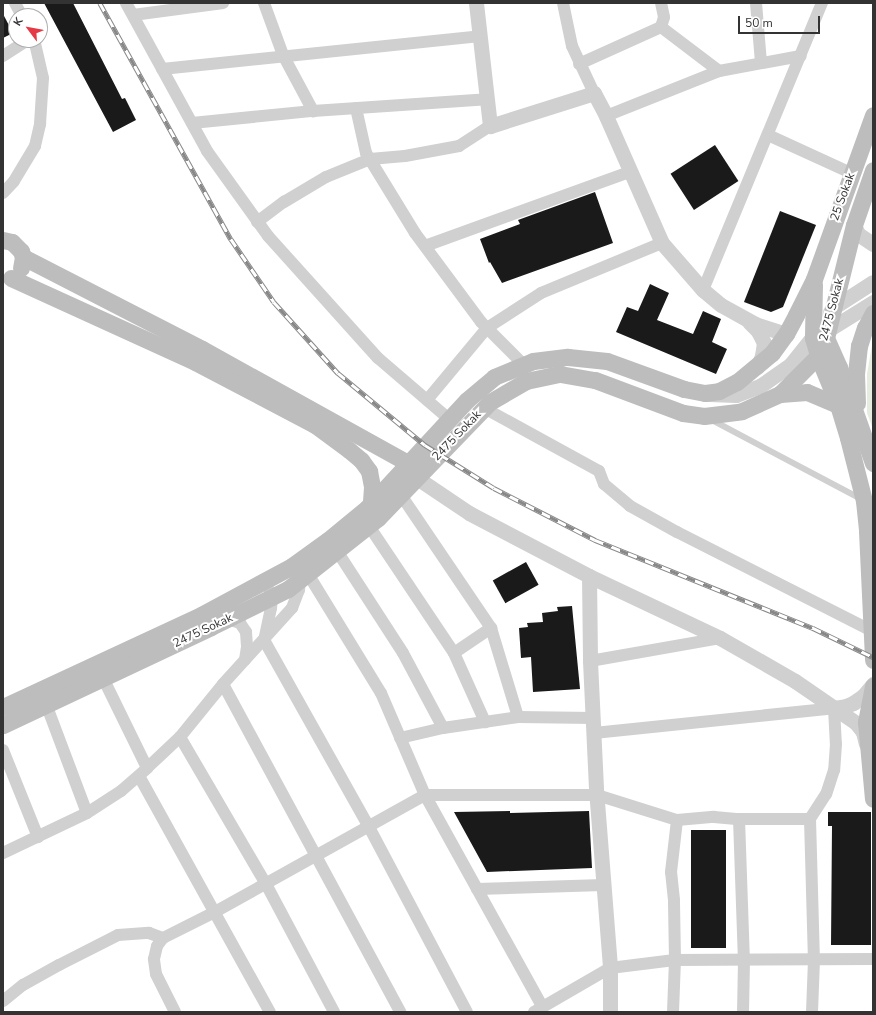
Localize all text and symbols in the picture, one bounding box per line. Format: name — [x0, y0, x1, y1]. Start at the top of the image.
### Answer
north arrow — [8, 8, 48, 48]
scale bar — [740, 8, 822, 34]
text: K — [10, 15, 27, 29]
text: 50 m — [745, 15, 773, 31]
street label: 25 Sokak — [828, 171, 858, 223]
street label: 2475 Sokak — [817, 277, 847, 343]
street label: 2475 Sokak — [430, 408, 484, 464]
street label: 2475 Sokak — [171, 611, 235, 651]

